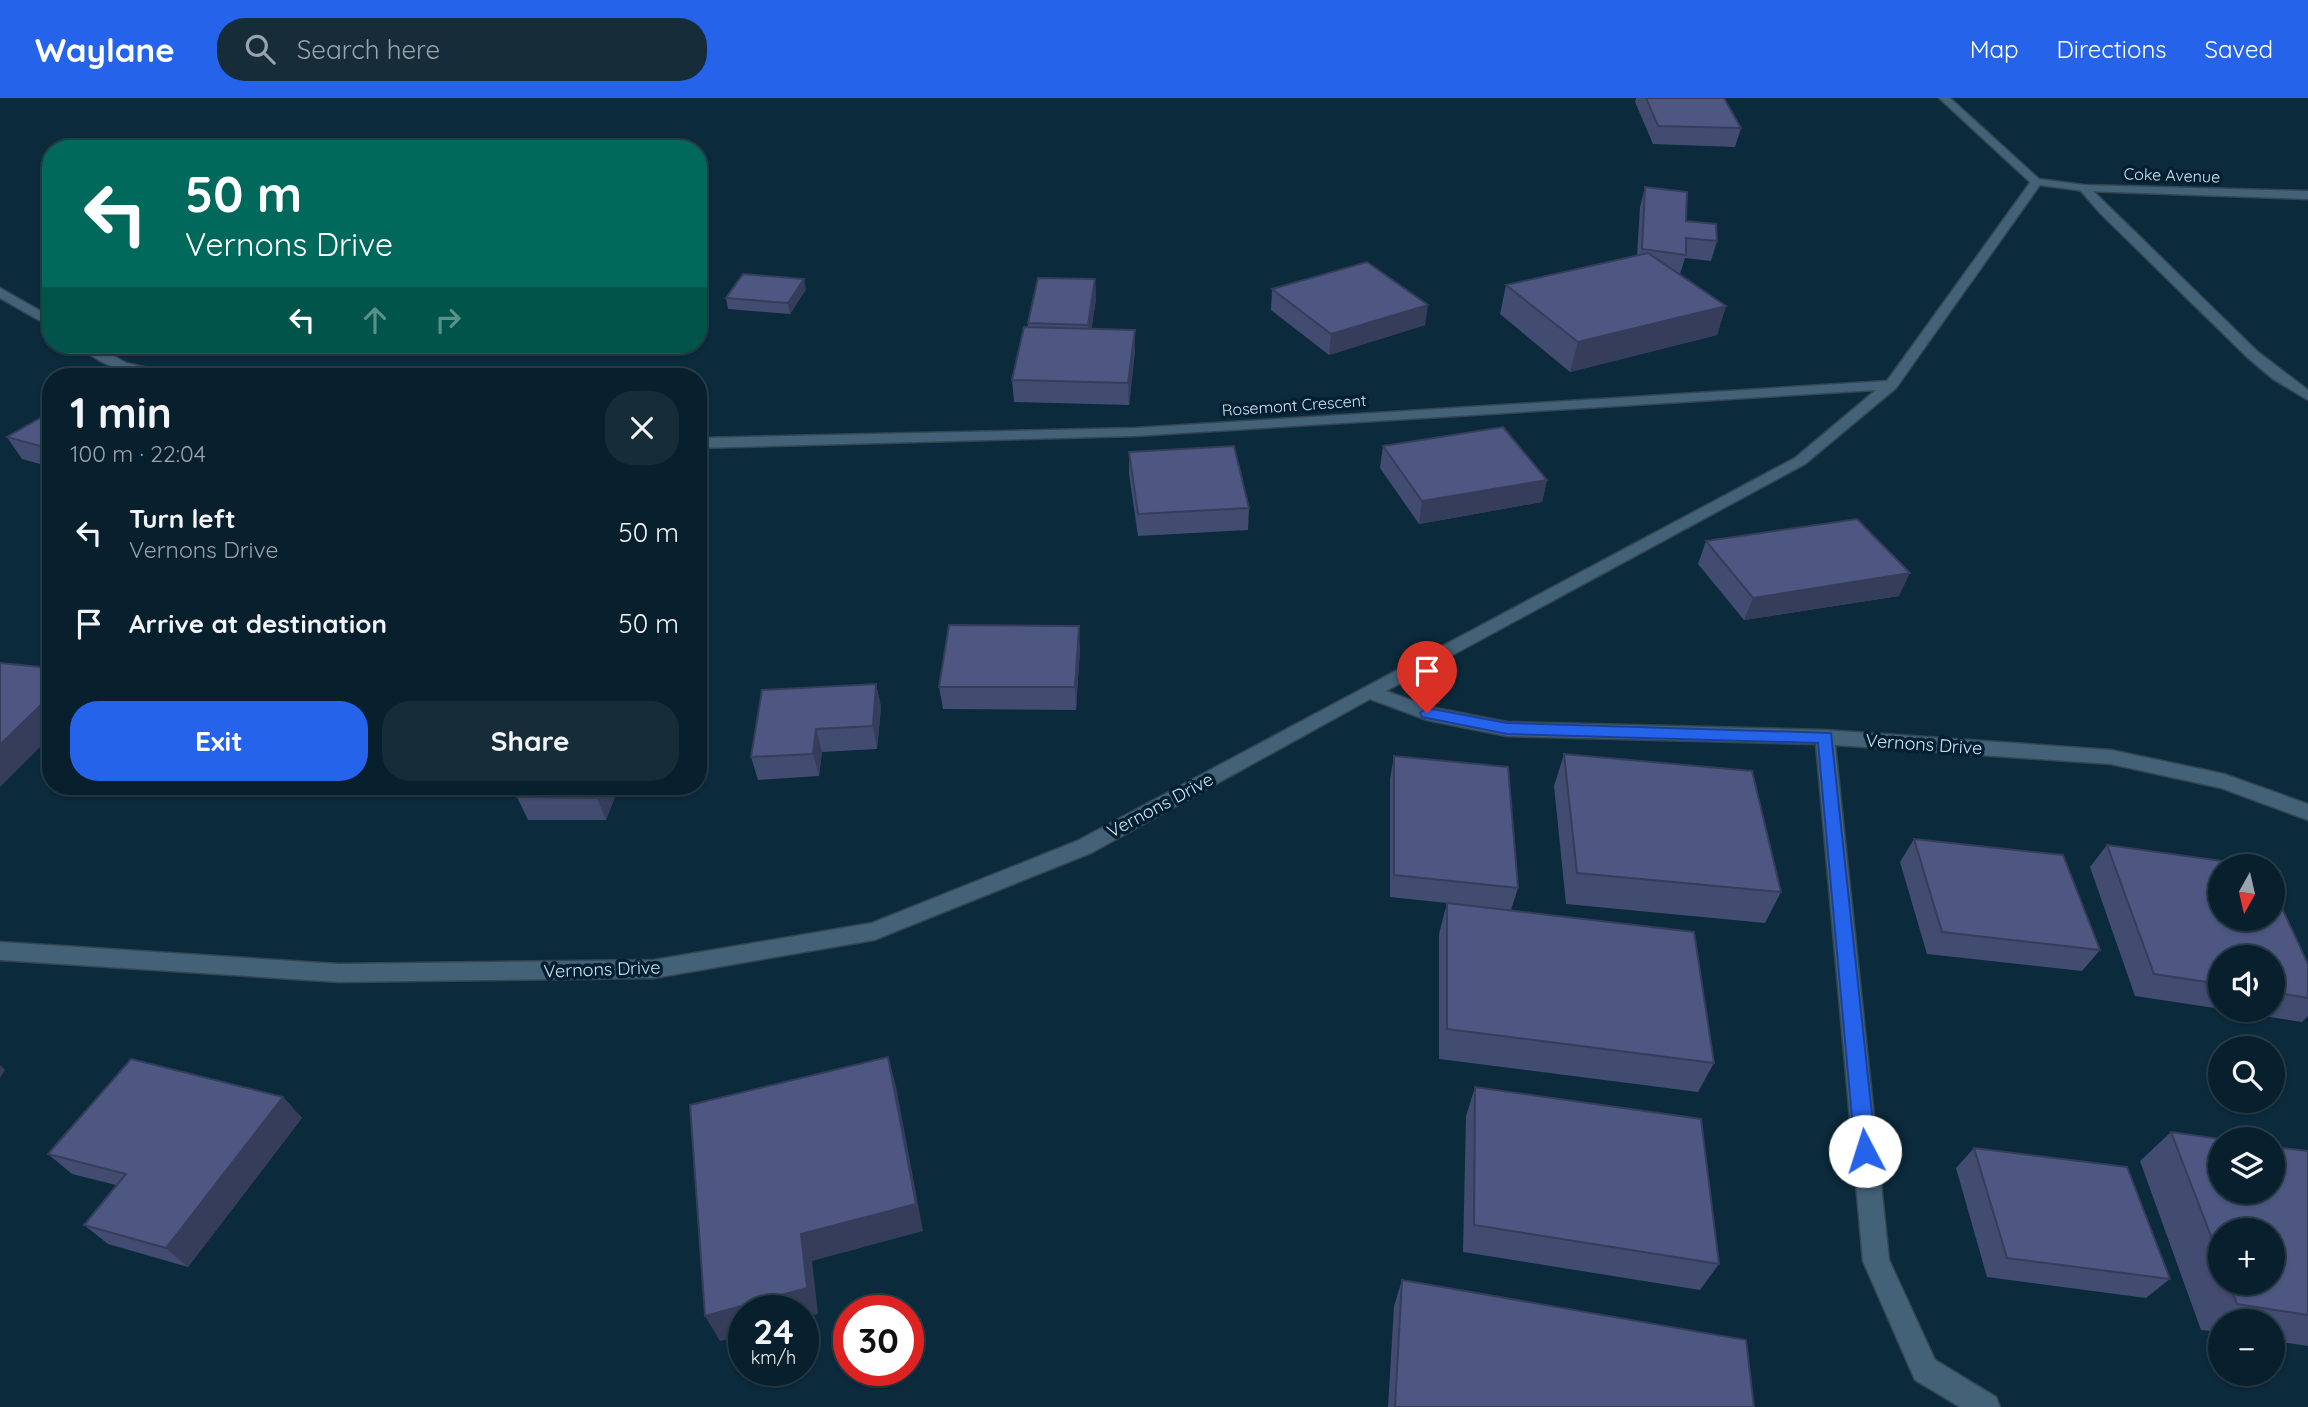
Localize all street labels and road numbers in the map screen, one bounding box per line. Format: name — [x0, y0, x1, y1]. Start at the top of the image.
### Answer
street label: Coke Avenue — [2123, 163, 2221, 187]
street label: Rosemont Crescent — [1221, 390, 1367, 420]
street label: Vernons Drive — [1865, 728, 1983, 760]
street label: Vernons Drive — [1103, 767, 1217, 843]
street label: Vernons Drive — [543, 955, 661, 983]

